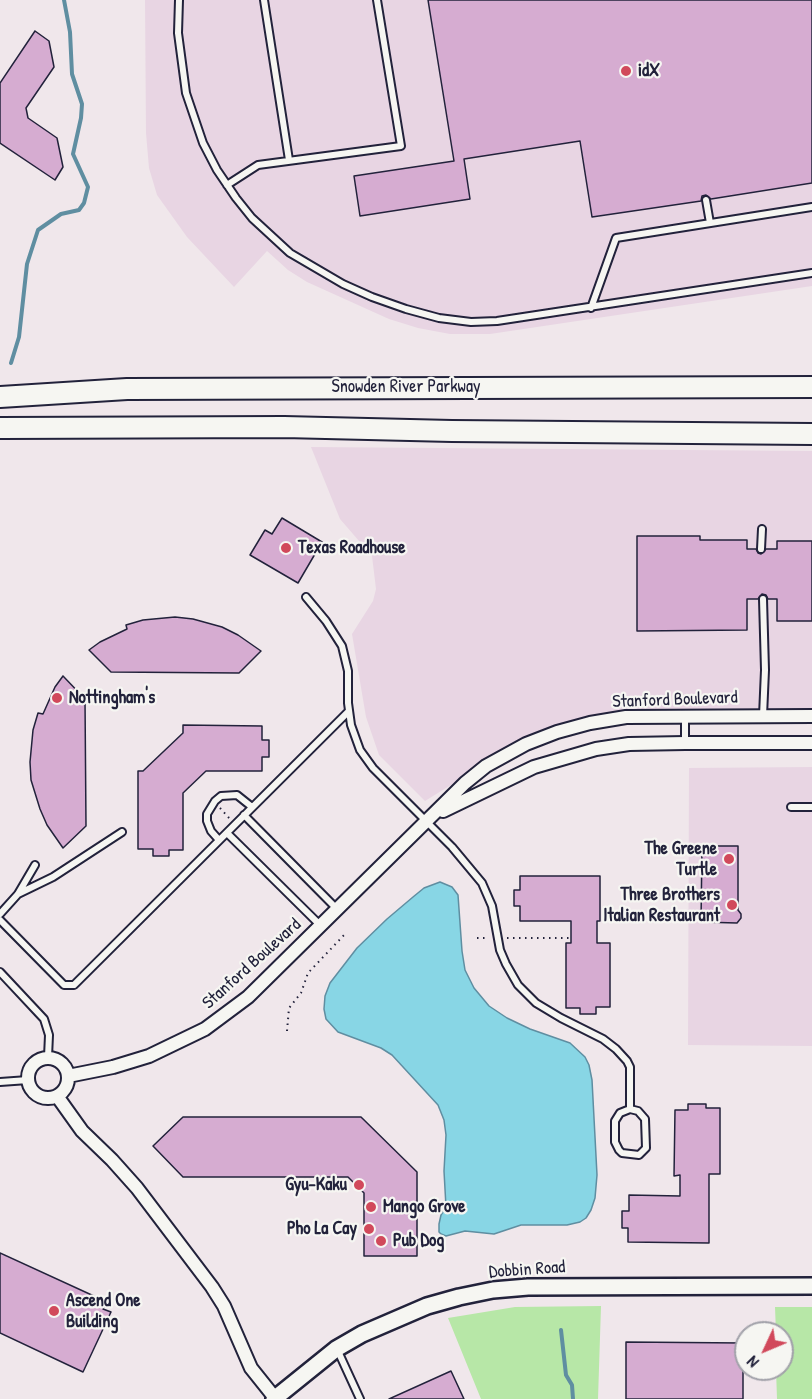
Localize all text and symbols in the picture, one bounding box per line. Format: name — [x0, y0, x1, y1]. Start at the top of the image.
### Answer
place label: idX — [638, 60, 660, 82]
marker: idX — [619, 64, 633, 78]
street label: Snowden River Parkway — [331, 376, 481, 398]
place label: Texas Roadhouse — [298, 537, 405, 559]
marker: Texas Roadhouse — [279, 541, 293, 555]
place label: Nottingham's — [69, 687, 155, 709]
street label: Stanford Boulevard — [612, 687, 738, 713]
marker: Nottingham's — [50, 691, 64, 705]
place label: The Greene Turtle — [645, 838, 717, 880]
marker: The Greene Turtle — [722, 852, 736, 866]
place label: Three Brothers Italian Restaurant — [603, 884, 720, 926]
marker: Three Brothers Italian Restaurant — [725, 898, 739, 912]
street label: Stanford Boulevard — [198, 914, 306, 1014]
place label: Gyu-Kaku — [285, 1174, 347, 1196]
marker: Gyu-Kaku — [352, 1178, 366, 1192]
place label: Mango Grove — [383, 1196, 465, 1218]
marker: Mango Grove — [364, 1200, 378, 1214]
place label: Pho La Cay — [287, 1218, 357, 1240]
marker: Pho La Cay — [362, 1222, 376, 1236]
place label: Pub Dog — [393, 1230, 444, 1252]
marker: Pub Dog — [374, 1234, 388, 1248]
street label: Dobbin Road — [488, 1257, 566, 1283]
place label: Ascend One Building — [66, 1290, 140, 1332]
marker: Ascend One Building — [47, 1304, 61, 1318]
north arrow — [734, 1321, 794, 1381]
text: N — [742, 1351, 763, 1373]

